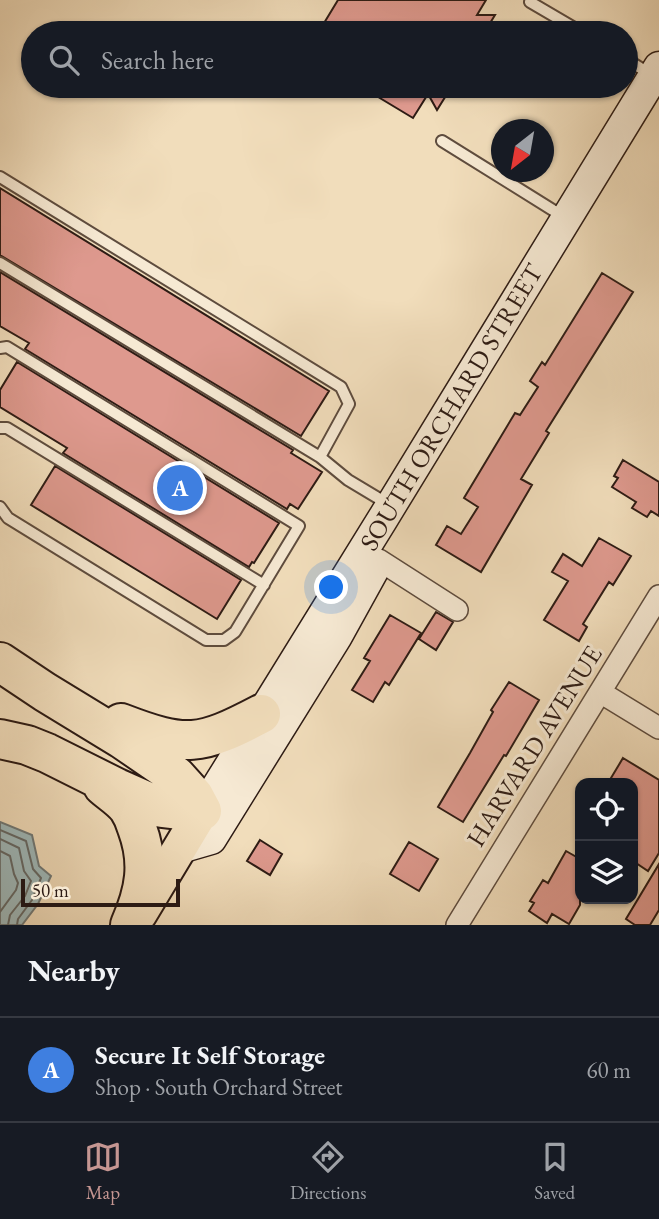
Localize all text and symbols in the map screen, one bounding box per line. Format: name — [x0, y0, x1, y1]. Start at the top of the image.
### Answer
search box — [21, 21, 638, 98]
icon: search — [45, 41, 83, 79]
text: Search here — [101, 43, 214, 77]
north arrow — [491, 119, 554, 182]
street label: SOUTH ORCHARD STREET — [352, 257, 551, 557]
pin: A — [157, 462, 203, 514]
your location — [314, 570, 348, 604]
street label: HARVARD AVENUE — [458, 639, 610, 853]
map controls — [575, 778, 638, 904]
button: locate — [575, 778, 638, 841]
button: layers — [575, 841, 638, 904]
scale bar — [21, 876, 180, 908]
text: 50 m — [32, 878, 69, 903]
text: Nearby — [28, 951, 120, 990]
text: Secure It Self Storage — [95, 1038, 325, 1072]
text: A — [43, 1055, 59, 1085]
text: 60 m — [586, 1055, 631, 1085]
text: Shop · South Orchard Street — [95, 1072, 343, 1102]
tab: Map — [84, 1138, 122, 1205]
tab: Directions — [290, 1138, 366, 1205]
tab: Saved — [534, 1138, 575, 1205]

